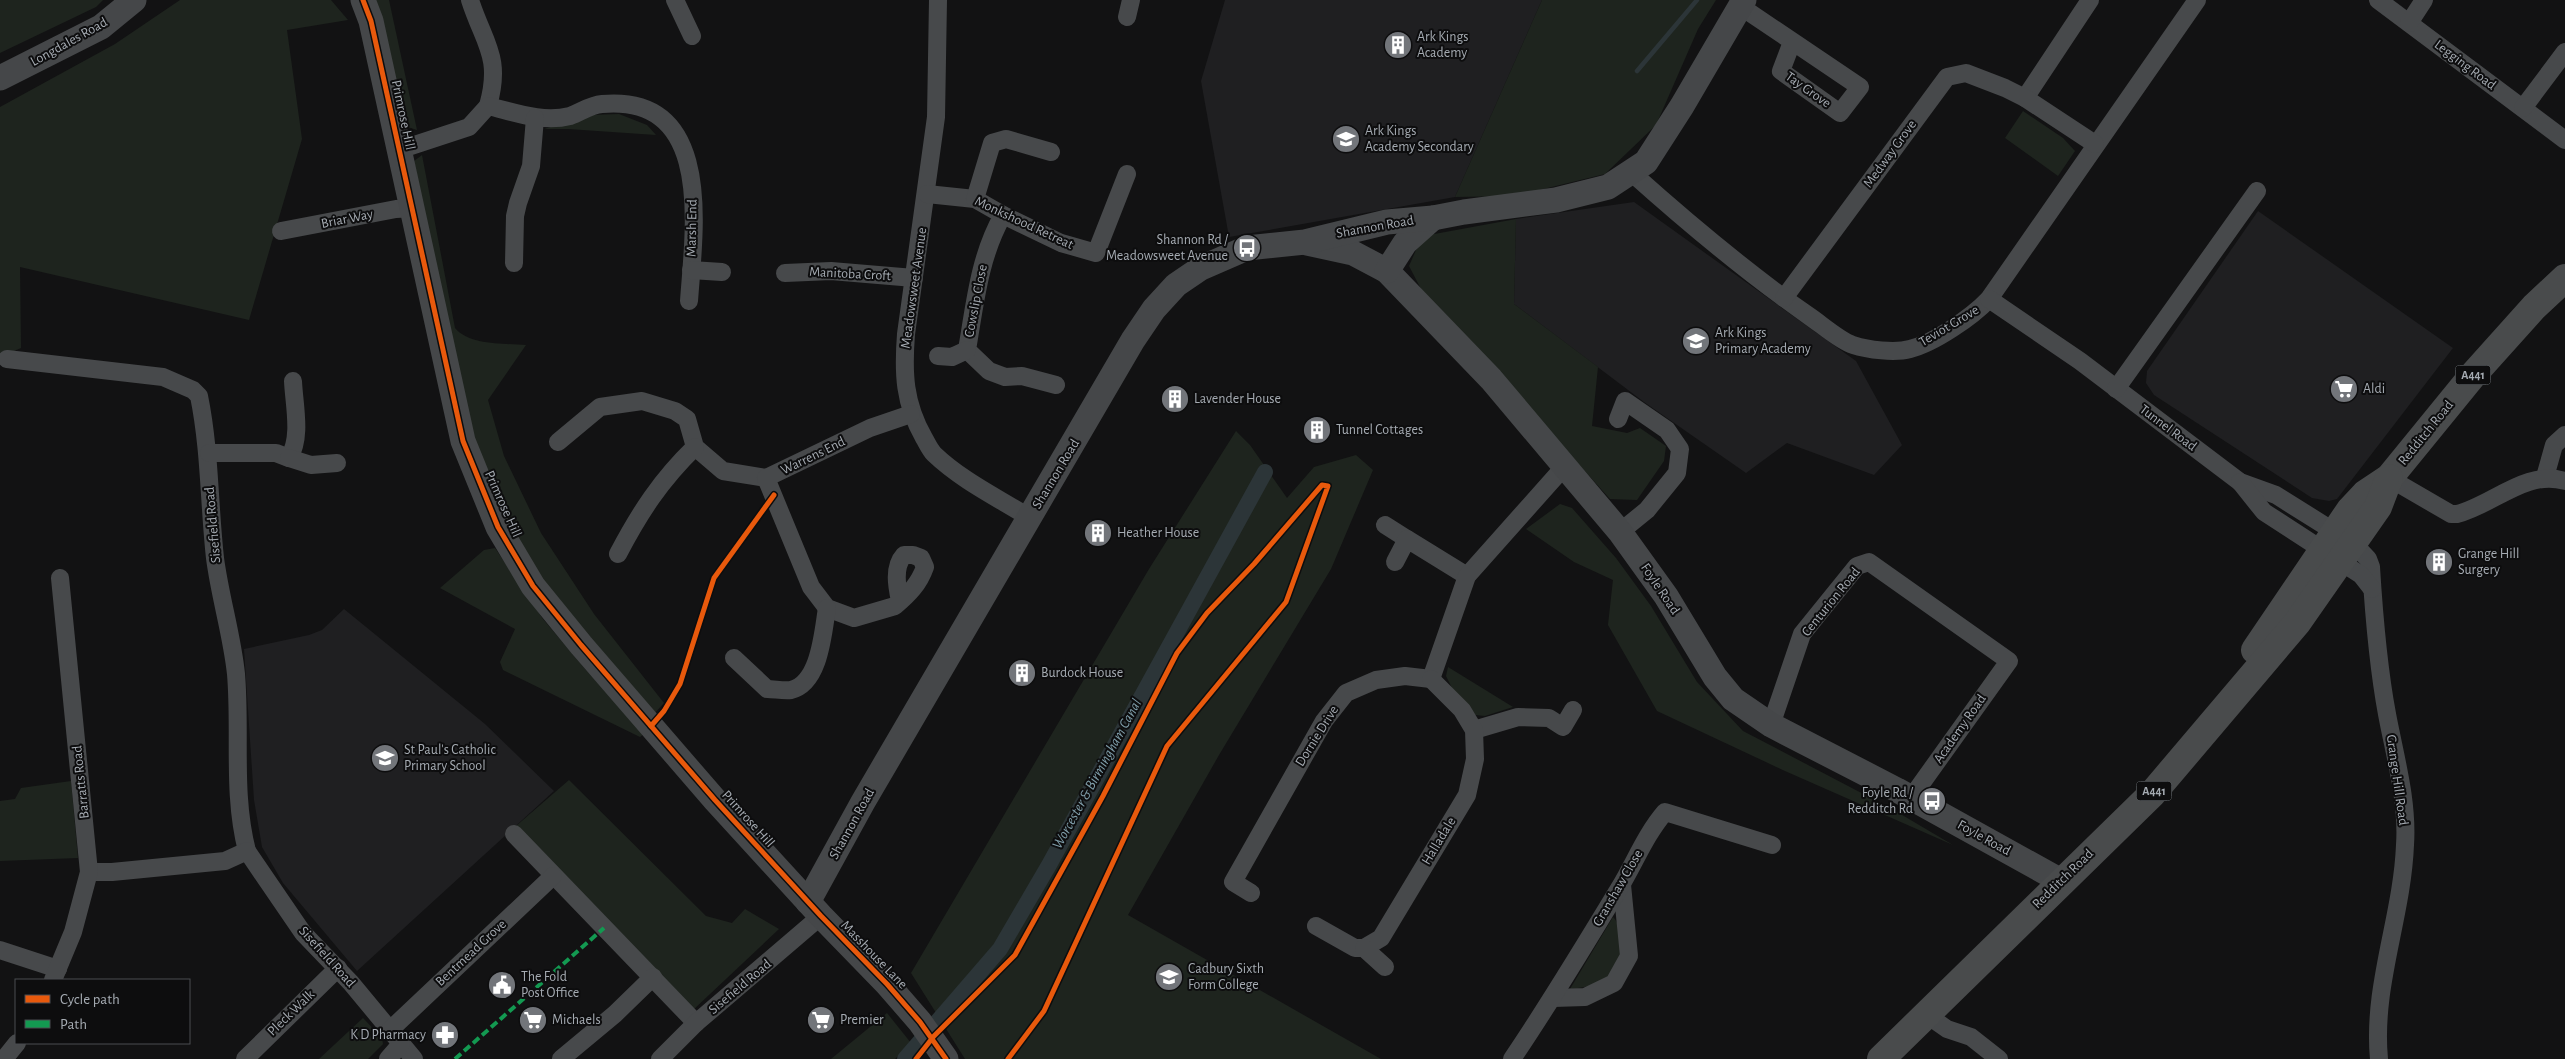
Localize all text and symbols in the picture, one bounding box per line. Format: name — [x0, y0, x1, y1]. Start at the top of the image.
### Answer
street label: Longdales Road — [28, 15, 110, 69]
building icon: Ark Kings Academy — [1383, 30, 1413, 60]
place label: Ark Kings Academy — [1417, 30, 1468, 60]
street label: Legging Road — [2432, 37, 2498, 93]
street label: Tay Grove — [1783, 69, 1833, 111]
street label: Primrose Hill — [389, 79, 417, 151]
street label: Medway Grove — [1861, 118, 1919, 190]
school or university icon: Ark Kings Academy Secondary — [1331, 124, 1361, 154]
place label: Ark Kings Academy Secondary — [1365, 124, 1474, 154]
street label: Monkshood Retreat — [973, 194, 1076, 252]
street label: Marsh End — [684, 199, 700, 257]
street label: Briar Way — [320, 207, 374, 231]
street label: Shannon Road — [1335, 213, 1415, 241]
street label: Meadowsweet Avenue — [899, 227, 929, 349]
place label: Shannon Rd / Meadowsweet Avenue — [1106, 233, 1229, 263]
bus stop icon: Shannon Rd / Meadowsweet Avenue — [1232, 233, 1262, 263]
street label: Cowslip Close — [962, 263, 990, 339]
street label: Manitoba Croft — [809, 265, 892, 283]
street label: Teviot Grove — [1917, 303, 1981, 349]
school or university icon: Ark Kings Primary Academy — [1681, 326, 1711, 356]
place label: Ark Kings Primary Academy — [1715, 326, 1811, 356]
road number: A441 — [2456, 366, 2490, 384]
supermarket icon: Aldi — [2329, 374, 2359, 404]
place label: Aldi — [2363, 382, 2385, 396]
building icon: Lavender House — [1160, 384, 1190, 414]
place label: Lavender House — [1194, 392, 1281, 406]
street label: Redditch Road — [2396, 398, 2456, 468]
street label: Tunnel Road — [2137, 402, 2199, 454]
building icon: Tunnel Cottages — [1302, 415, 1332, 445]
place label: Tunnel Cottages — [1336, 423, 1423, 437]
street label: Warrens End — [779, 435, 847, 477]
street label: Shannon Road — [1030, 437, 1082, 511]
street label: Primrose Hill — [482, 469, 524, 539]
street label: Sisefield Road — [203, 486, 223, 564]
building icon: Heather House — [1083, 518, 1113, 548]
place label: Heather House — [1117, 526, 1199, 540]
building icon: Grange Hill Surgery — [2424, 547, 2454, 577]
place label: Grange Hill Surgery — [2458, 547, 2520, 577]
street label: Foyle Road — [1638, 561, 1682, 617]
street label: Centurion Road — [1799, 565, 1863, 639]
building icon: Burdock House — [1007, 658, 1037, 688]
place label: Burdock House — [1041, 666, 1123, 680]
street label: Academy Road — [1931, 692, 1989, 766]
water label: Worcester & Birmingham Canal — [1050, 696, 1145, 851]
street label: Dornie Drive — [1293, 703, 1341, 769]
street label: Grange Hill Road — [2384, 734, 2410, 826]
school or university icon: St Paul's Catholic Primary School — [370, 743, 400, 773]
place label: St Paul's Catholic Primary School — [404, 743, 496, 773]
street label: Barratts Road — [70, 745, 92, 819]
road number: A441 — [2136, 781, 2172, 800]
street label: Shannon Road — [827, 786, 877, 862]
place label: Foyle Rd / Redditch Rd — [1848, 786, 1914, 816]
bus stop icon: Foyle Rd / Redditch Rd — [1917, 786, 1947, 816]
street label: Primrose Hill — [719, 788, 777, 850]
street label: Halladale — [1419, 815, 1459, 867]
street label: Foyle Road — [1955, 818, 2013, 858]
street label: Granshaw Close — [1590, 847, 1646, 929]
street label: Redditch Road — [2030, 847, 2096, 911]
street label: Bentmead Grove — [433, 917, 509, 989]
street label: Masshouse Lane — [838, 918, 910, 992]
street label: Sisefield Road — [296, 924, 358, 990]
street label: Sisefield Road — [706, 957, 774, 1017]
school or university icon: Cadbury Sixth Form College — [1154, 962, 1184, 992]
place label: Cadbury Sixth Form College — [1188, 962, 1264, 992]
public building icon: The Fold Post Office — [487, 970, 517, 1000]
place label: The Fold Post Office — [521, 970, 579, 1000]
legend — [15, 979, 190, 1044]
street label: Pleck Walk — [265, 987, 318, 1039]
text: Cycle path — [60, 992, 120, 1007]
supermarket icon: Michaels — [518, 1005, 548, 1035]
supermarket icon: Premier — [806, 1005, 836, 1035]
place label: Michaels — [552, 1013, 601, 1027]
place label: Premier — [840, 1013, 884, 1027]
text: Path — [60, 1017, 87, 1032]
pharmacy icon: K D Pharmacy — [430, 1020, 460, 1050]
place label: K D Pharmacy — [350, 1028, 426, 1042]

